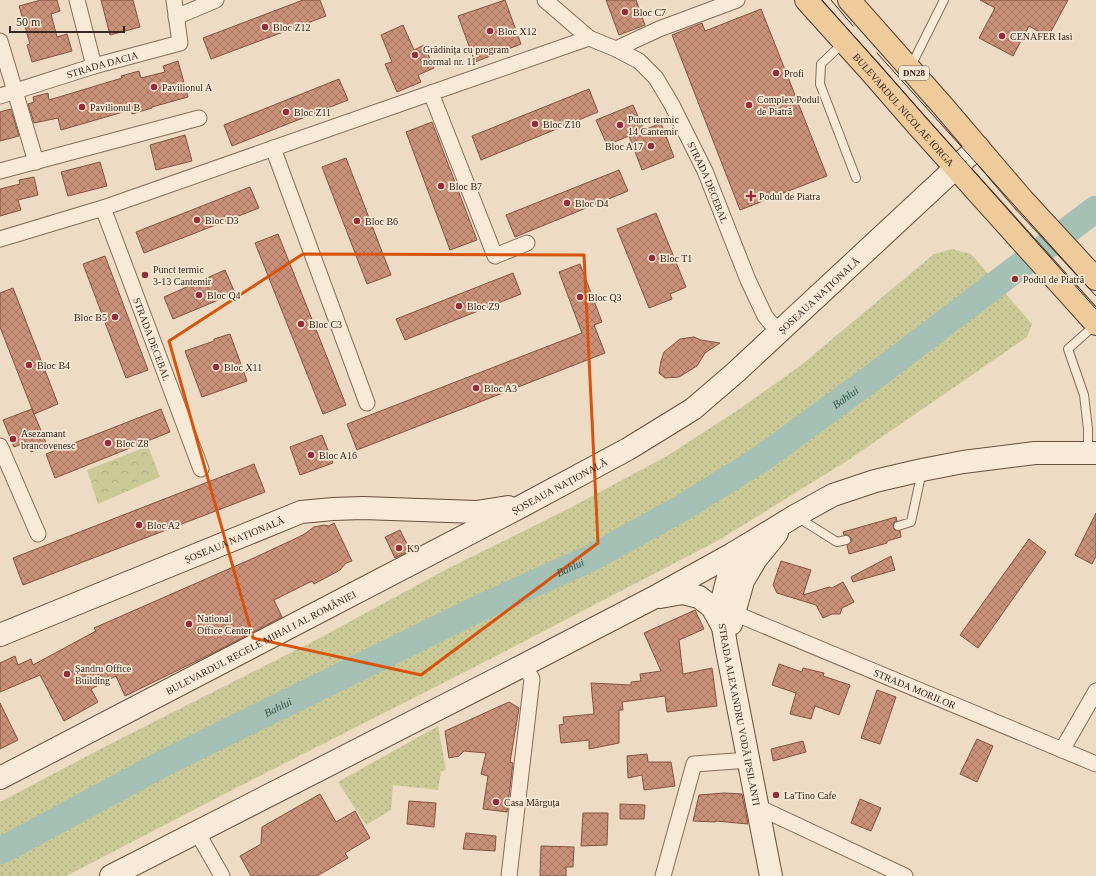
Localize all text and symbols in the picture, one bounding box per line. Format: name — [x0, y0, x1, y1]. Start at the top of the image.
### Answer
marker: Bloc C7 — [620, 7, 630, 17]
place label: Bloc C7 — [633, 7, 666, 18]
scale bar — [10, 8, 124, 34]
text: 50 m — [16, 15, 41, 29]
marker: Bloc Z12 — [260, 22, 270, 32]
place label: Bloc Z12 — [273, 22, 311, 33]
marker: Bloc X12 — [485, 26, 495, 36]
place label: Bloc X12 — [498, 26, 537, 37]
marker: CENAFER Iasi — [997, 31, 1007, 41]
place label: CENAFER Iasi — [1010, 31, 1073, 42]
place label: Grădinița cu program normal nr. 11 — [423, 44, 509, 67]
street label: STRADA DACIA — [65, 49, 140, 80]
marker: Grădinița cu program normal nr. 11 — [410, 50, 420, 60]
street label: BULEVARDUL NICOLAE IORGA — [851, 51, 957, 169]
road number: DN28 — [899, 66, 929, 80]
marker: Profi — [771, 68, 781, 78]
place label: Profi — [784, 68, 804, 79]
marker: Pavilionul A — [149, 82, 159, 92]
place label: Pavilionul A — [162, 82, 213, 93]
place label: Complex Podul de Piatră — [757, 94, 820, 117]
marker: Complex Podul de Piatră — [744, 100, 754, 110]
marker: Pavilionul B — [77, 102, 87, 112]
place label: Pavilionul B — [90, 102, 141, 113]
marker: Bloc Z11 — [281, 107, 291, 117]
place label: Bloc Z11 — [294, 107, 331, 118]
place label: Punct termic 14 Cantemir — [628, 114, 679, 137]
marker: Bloc Z10 — [530, 119, 540, 129]
place label: Bloc Z10 — [543, 119, 581, 130]
marker: Punct termic 14 Cantemir — [615, 120, 625, 130]
street label: STRADA DECEBAL — [686, 139, 731, 225]
place label: Bloc A17 — [605, 141, 643, 152]
marker: Bloc A17 — [646, 141, 656, 151]
marker: Bloc B7 — [436, 181, 446, 191]
place label: Bloc B7 — [449, 181, 482, 192]
marker: Podul de Piatra — [746, 191, 756, 201]
place label: Podul de Piatra — [759, 191, 821, 202]
marker: Bloc D4 — [562, 198, 572, 208]
place label: Bloc D4 — [575, 198, 609, 209]
marker: Bloc D3 — [192, 215, 202, 225]
place label: Bloc D3 — [205, 215, 239, 226]
marker: Bloc B6 — [352, 216, 362, 226]
place label: Bloc B6 — [365, 216, 398, 227]
marker: Bloc T1 — [647, 253, 657, 263]
place label: Bloc T1 — [660, 253, 692, 264]
street label: ȘOSEAUA NAȚIONALĂ — [776, 254, 862, 336]
place label: Punct termic 3-13 Cantemir — [153, 264, 212, 287]
marker: Punct termic 3-13 Cantemir — [140, 270, 150, 280]
marker: Podul de Piatră — [1010, 274, 1020, 284]
place label: Podul de Piatră — [1023, 274, 1085, 285]
marker: Bloc Q4 — [194, 290, 204, 300]
place label: Bloc Q4 — [207, 290, 241, 301]
marker: Bloc Q3 — [575, 292, 585, 302]
place label: Bloc Q3 — [588, 292, 622, 303]
street label: STRADA DECEBAL — [132, 296, 173, 382]
marker: Bloc Z9 — [454, 301, 464, 311]
place label: Bloc Z9 — [467, 301, 500, 312]
place label: Bloc B5 — [74, 312, 107, 323]
marker: Bloc B5 — [110, 312, 120, 322]
marker: Bloc C3 — [296, 319, 306, 329]
place label: Bloc C3 — [309, 319, 342, 330]
marker: Bloc B4 — [24, 360, 34, 370]
place label: Bloc B4 — [37, 360, 70, 371]
marker: Bloc X11 — [211, 362, 221, 372]
place label: Bloc X11 — [224, 362, 262, 373]
marker: Bloc A3 — [471, 383, 481, 393]
place label: Bloc A3 — [484, 383, 517, 394]
water label: Bahlui — [830, 384, 861, 411]
place label: Asezamant brancovenesc — [21, 428, 76, 451]
marker: Asezamant brancovenesc — [8, 434, 18, 444]
marker: Bloc Z8 — [103, 438, 113, 448]
place label: Bloc Z8 — [116, 438, 149, 449]
marker: Bloc A16 — [306, 450, 316, 460]
place label: Bloc A16 — [319, 450, 357, 461]
street label: ȘOSEAUA NAȚIONALĂ — [510, 455, 610, 516]
street label: ȘOSEAUA NAȚIONALĂ — [183, 514, 287, 565]
marker: Bloc A2 — [134, 520, 144, 530]
place label: Bloc A2 — [147, 520, 180, 531]
marker: K9 — [394, 543, 404, 553]
place label: K9 — [407, 543, 419, 554]
water label: Bahlui — [554, 556, 586, 579]
street label: BULEVARDUL REGELE MIHAI I AL ROMÂNIEI — [164, 588, 358, 696]
place label: National Office Center — [197, 613, 252, 636]
marker: National Office Center — [184, 619, 194, 629]
street label: STRADA ALEXANDRU VODĂ IPSILANTI — [717, 623, 763, 806]
place label: Șandru Office Building — [75, 663, 132, 686]
street label: STRADA MORILOR — [872, 666, 958, 711]
marker: Șandru Office Building — [62, 669, 72, 679]
water label: Bahlui — [262, 695, 294, 719]
marker: La'Tino Cafe — [771, 790, 781, 800]
place label: La'Tino Cafe — [784, 790, 837, 801]
marker: Casa Mărguța — [491, 797, 501, 807]
place label: Casa Mărguța — [504, 797, 560, 808]

